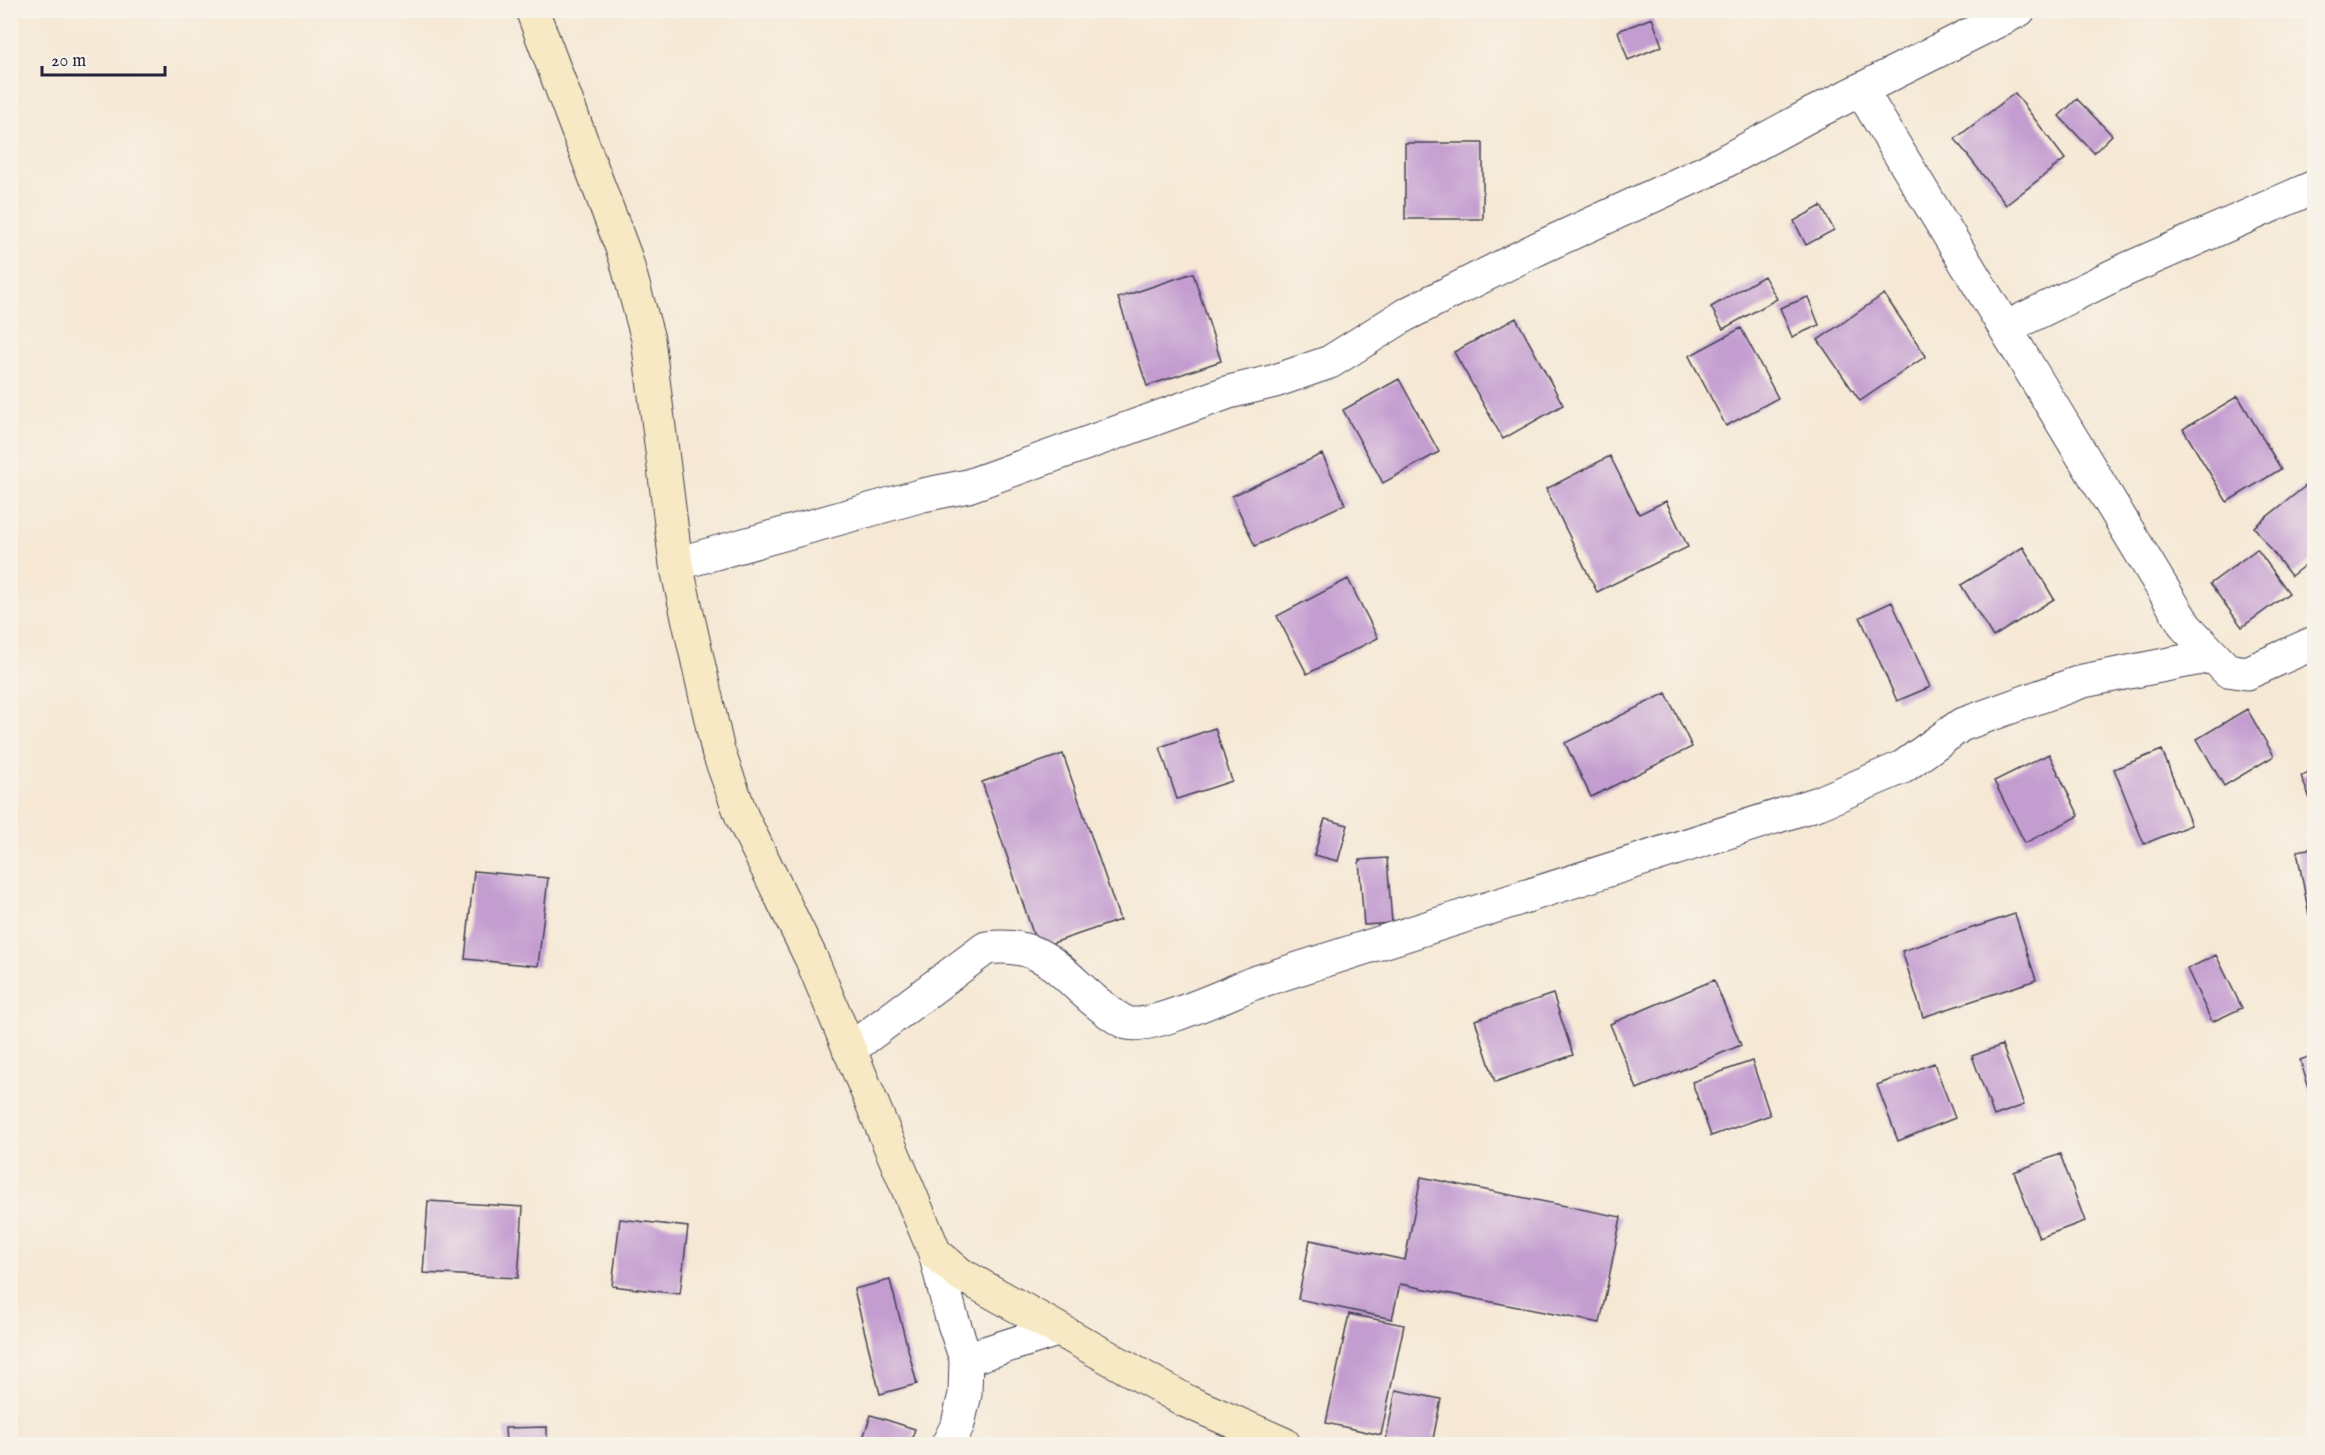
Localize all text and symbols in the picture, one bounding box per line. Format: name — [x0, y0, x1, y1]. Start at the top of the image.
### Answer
scale bar — [42, 39, 165, 77]
text: 20 m — [51, 50, 86, 73]

